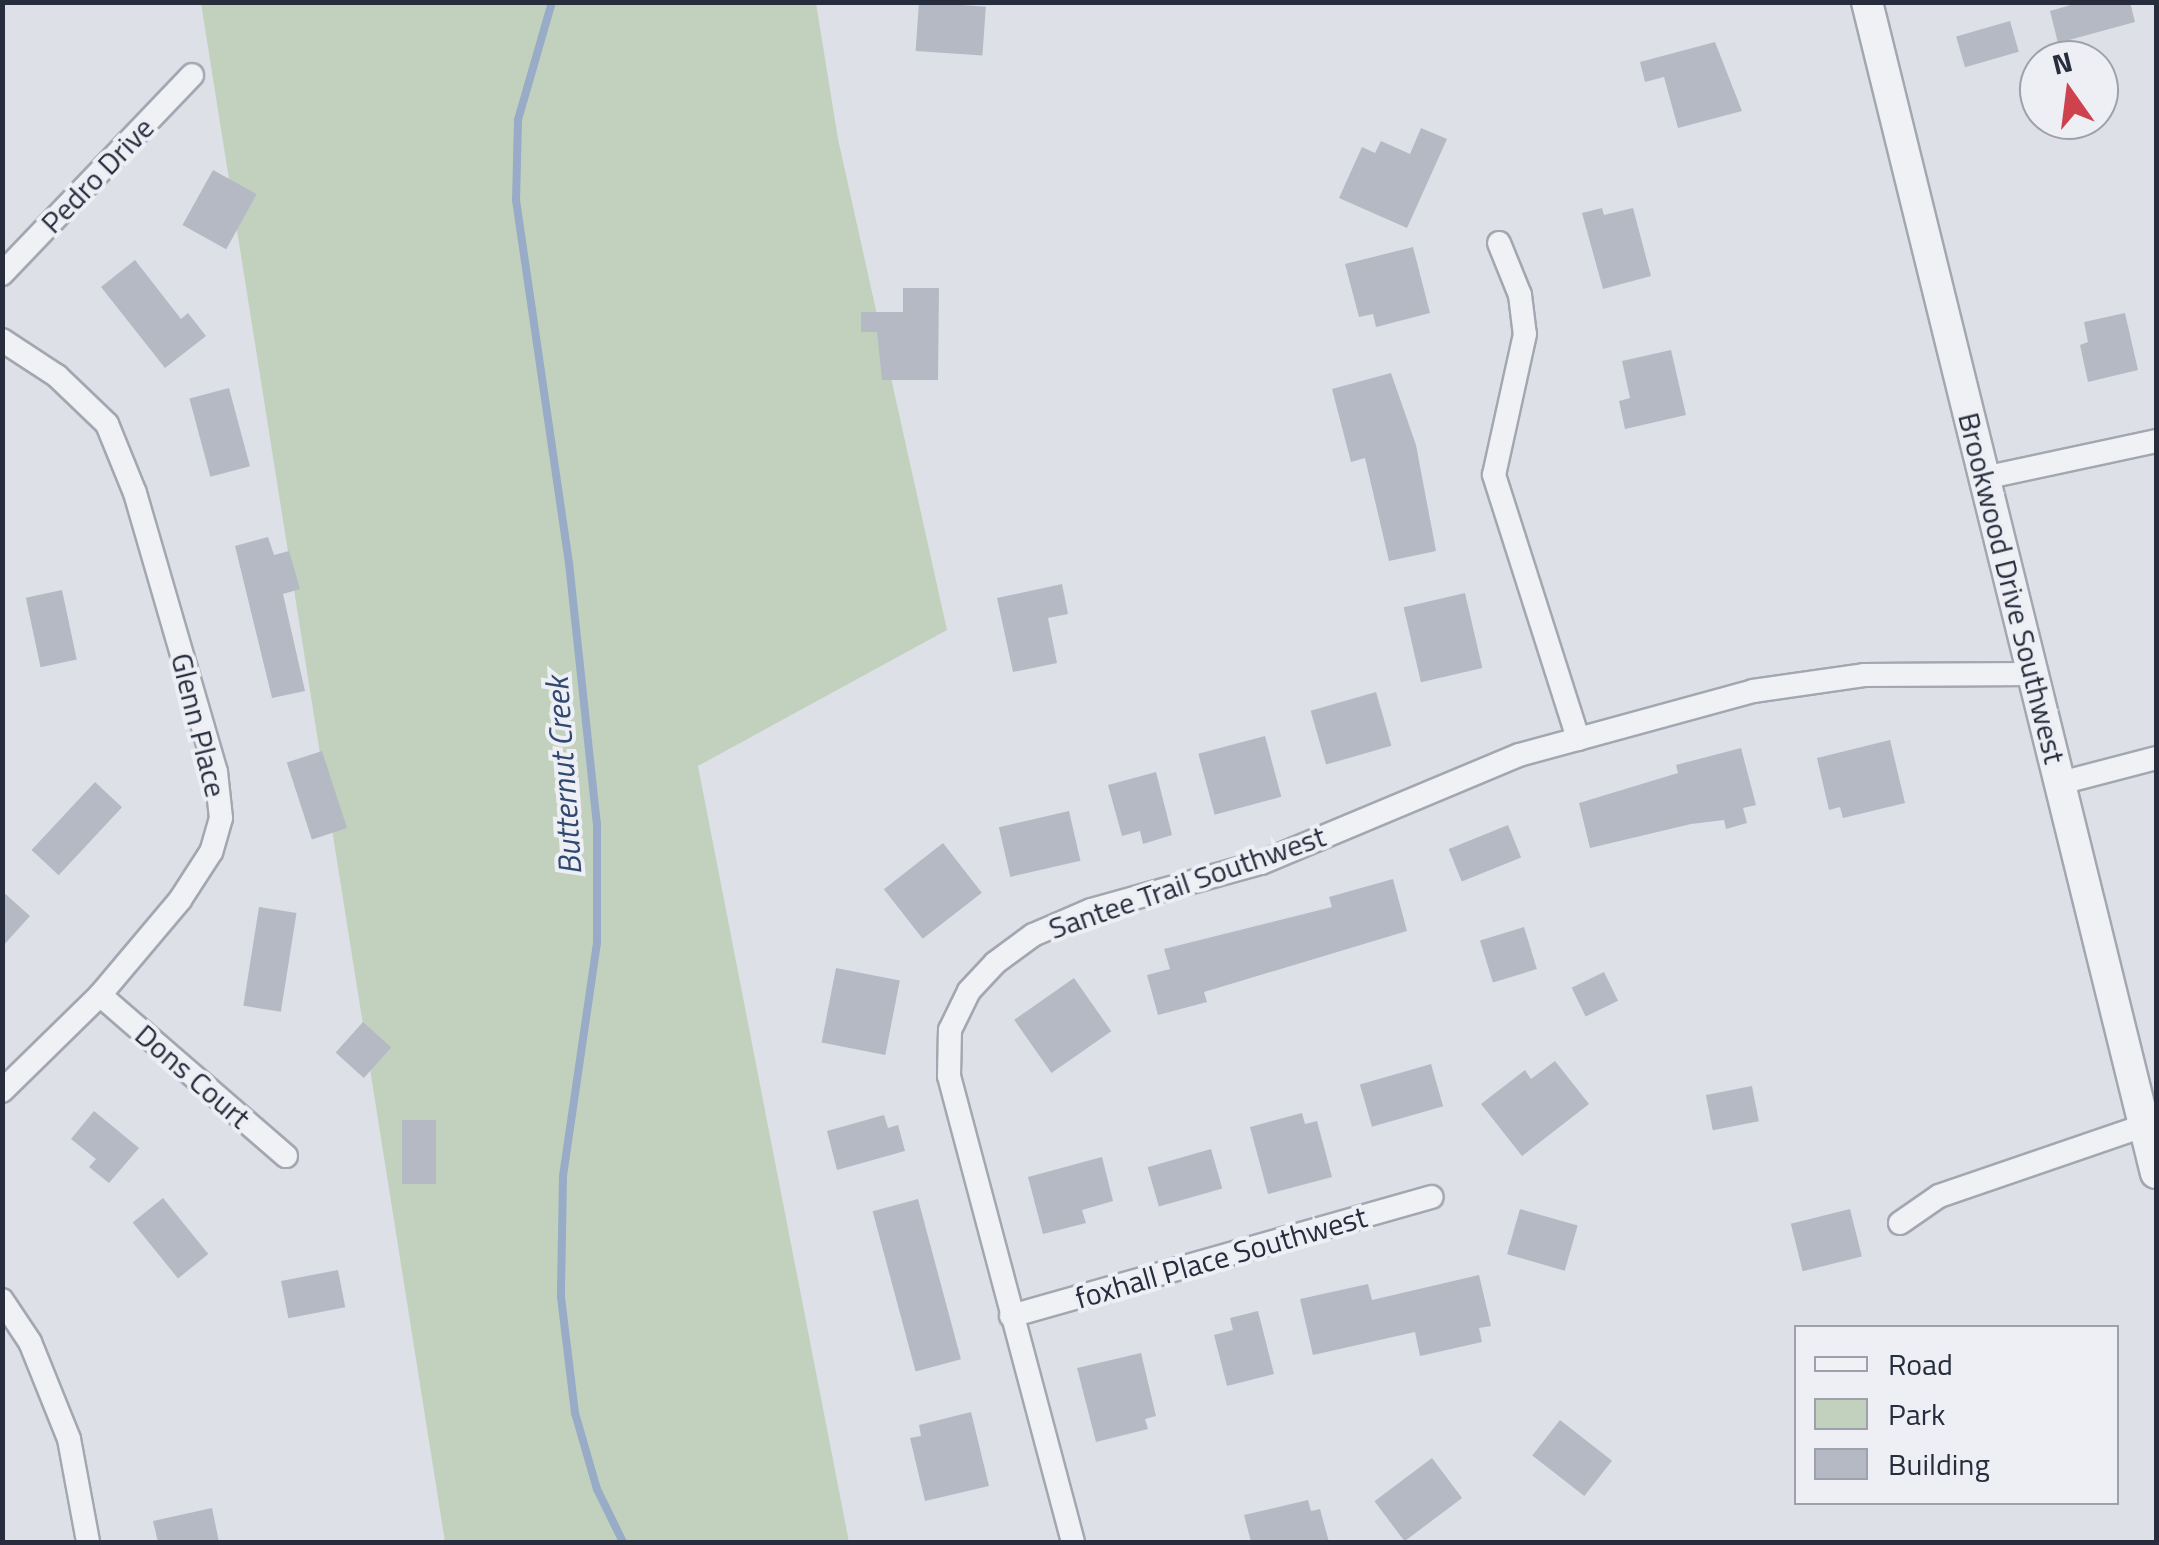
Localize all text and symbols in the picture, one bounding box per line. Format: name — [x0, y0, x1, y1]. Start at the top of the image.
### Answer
text: N — [2047, 39, 2077, 86]
north arrow — [2019, 40, 2119, 140]
street label: Pedro Drive — [33, 110, 161, 240]
street label: Brookwood Drive Southwest — [1951, 409, 2073, 767]
street label: Glenn Place — [164, 649, 234, 801]
water label: Butternut Creek — [537, 676, 589, 876]
street label: Santee Trail Southwest — [1044, 818, 1330, 946]
street label: Dons Court — [128, 1016, 258, 1136]
street label: foxhall Place Southwest — [1071, 1198, 1371, 1316]
legend — [1794, 1325, 2119, 1505]
text: Road — [1888, 1341, 1953, 1387]
text: Park — [1888, 1391, 1945, 1437]
text: Building — [1888, 1441, 1990, 1487]

